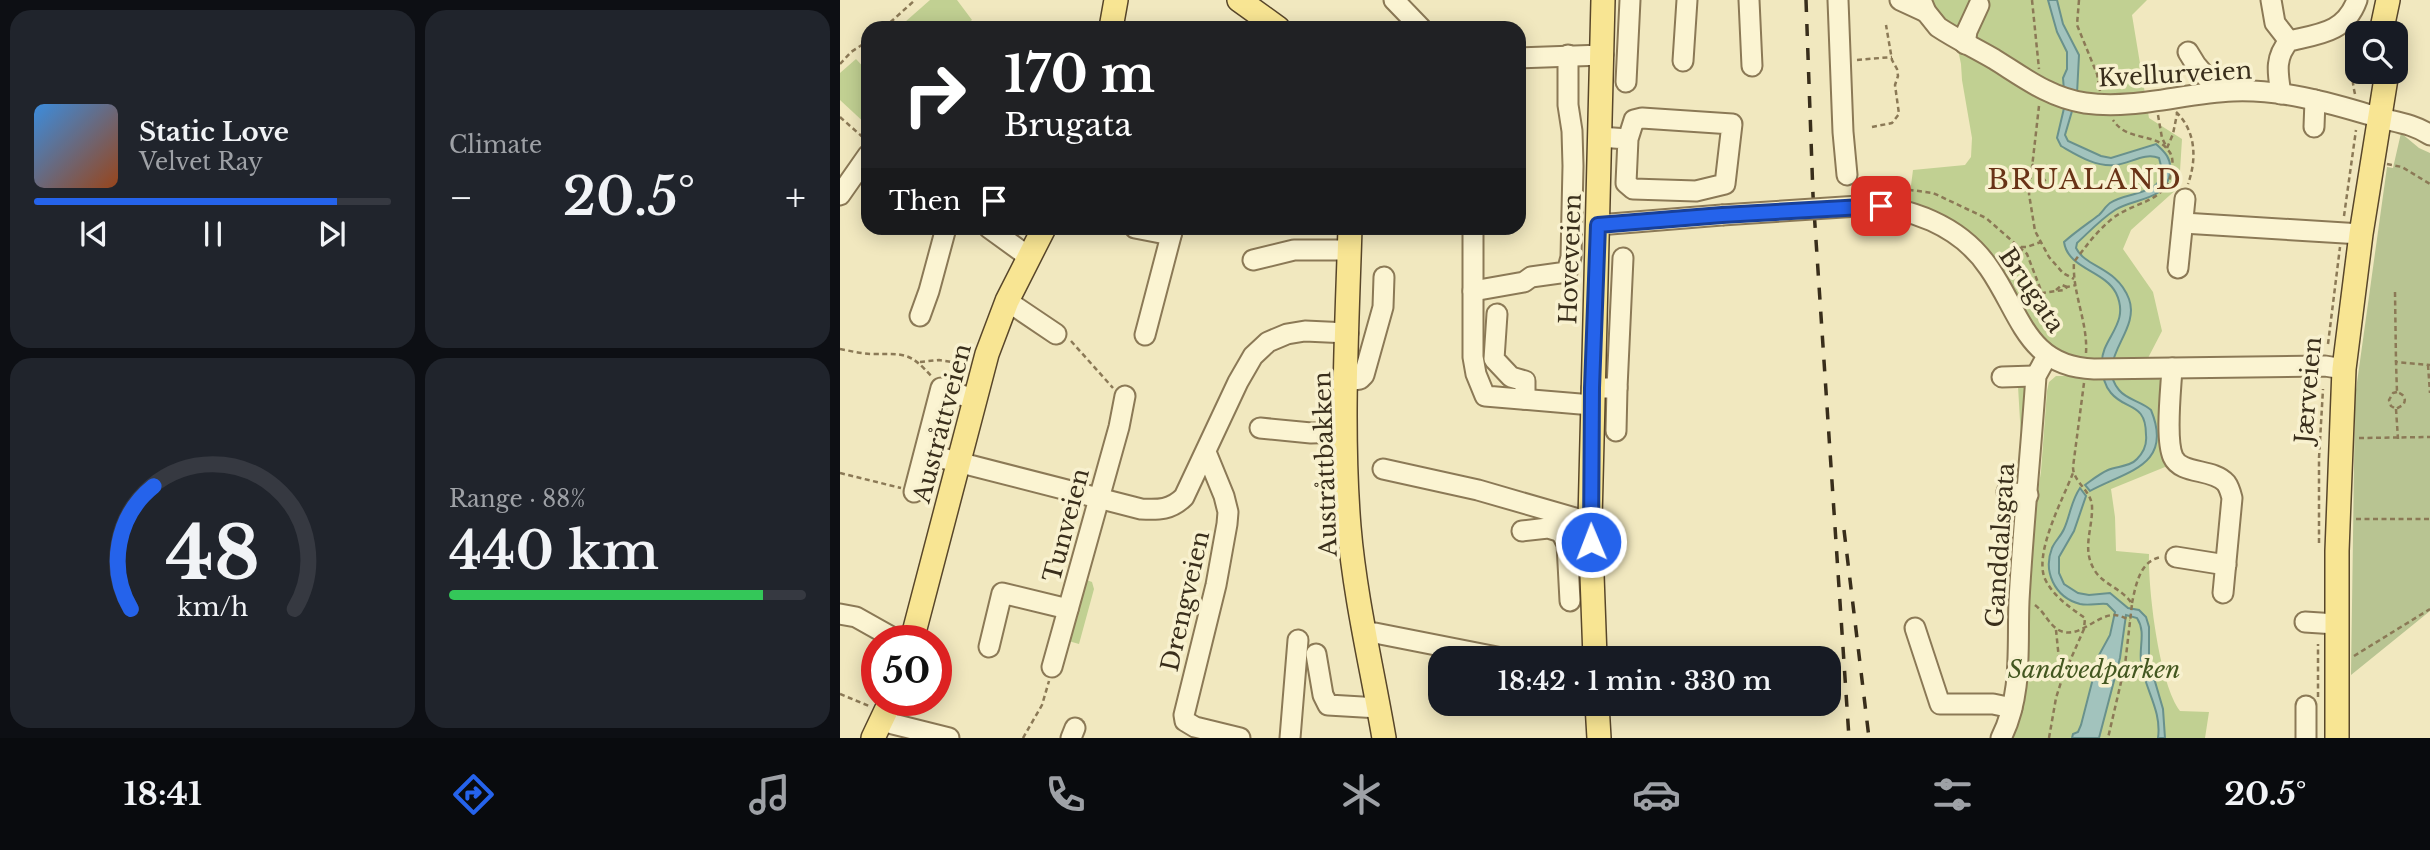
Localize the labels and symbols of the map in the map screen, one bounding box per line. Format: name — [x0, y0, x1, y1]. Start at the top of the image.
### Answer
street label: Kvellurveien — [2097, 55, 2253, 93]
district label: BRUALAND — [1987, 162, 2183, 197]
pin — [1851, 176, 1911, 236]
street label: Hoveveien — [1553, 193, 1587, 325]
street label: Brugata — [1993, 242, 2071, 338]
street label: Jærveien — [2289, 335, 2327, 448]
street label: Austråttveien — [907, 340, 977, 507]
street label: Austråttbakken — [1307, 371, 1343, 558]
street label: Ganddalsgata — [1980, 461, 2020, 628]
street label: Tunveien — [1037, 465, 1095, 585]
position arrow — [1554, 505, 1628, 579]
street label: Drengveien — [1155, 528, 1215, 674]
speed limit sign: 50 — [861, 625, 952, 716]
park label: Sandvedparken — [2008, 655, 2180, 684]

